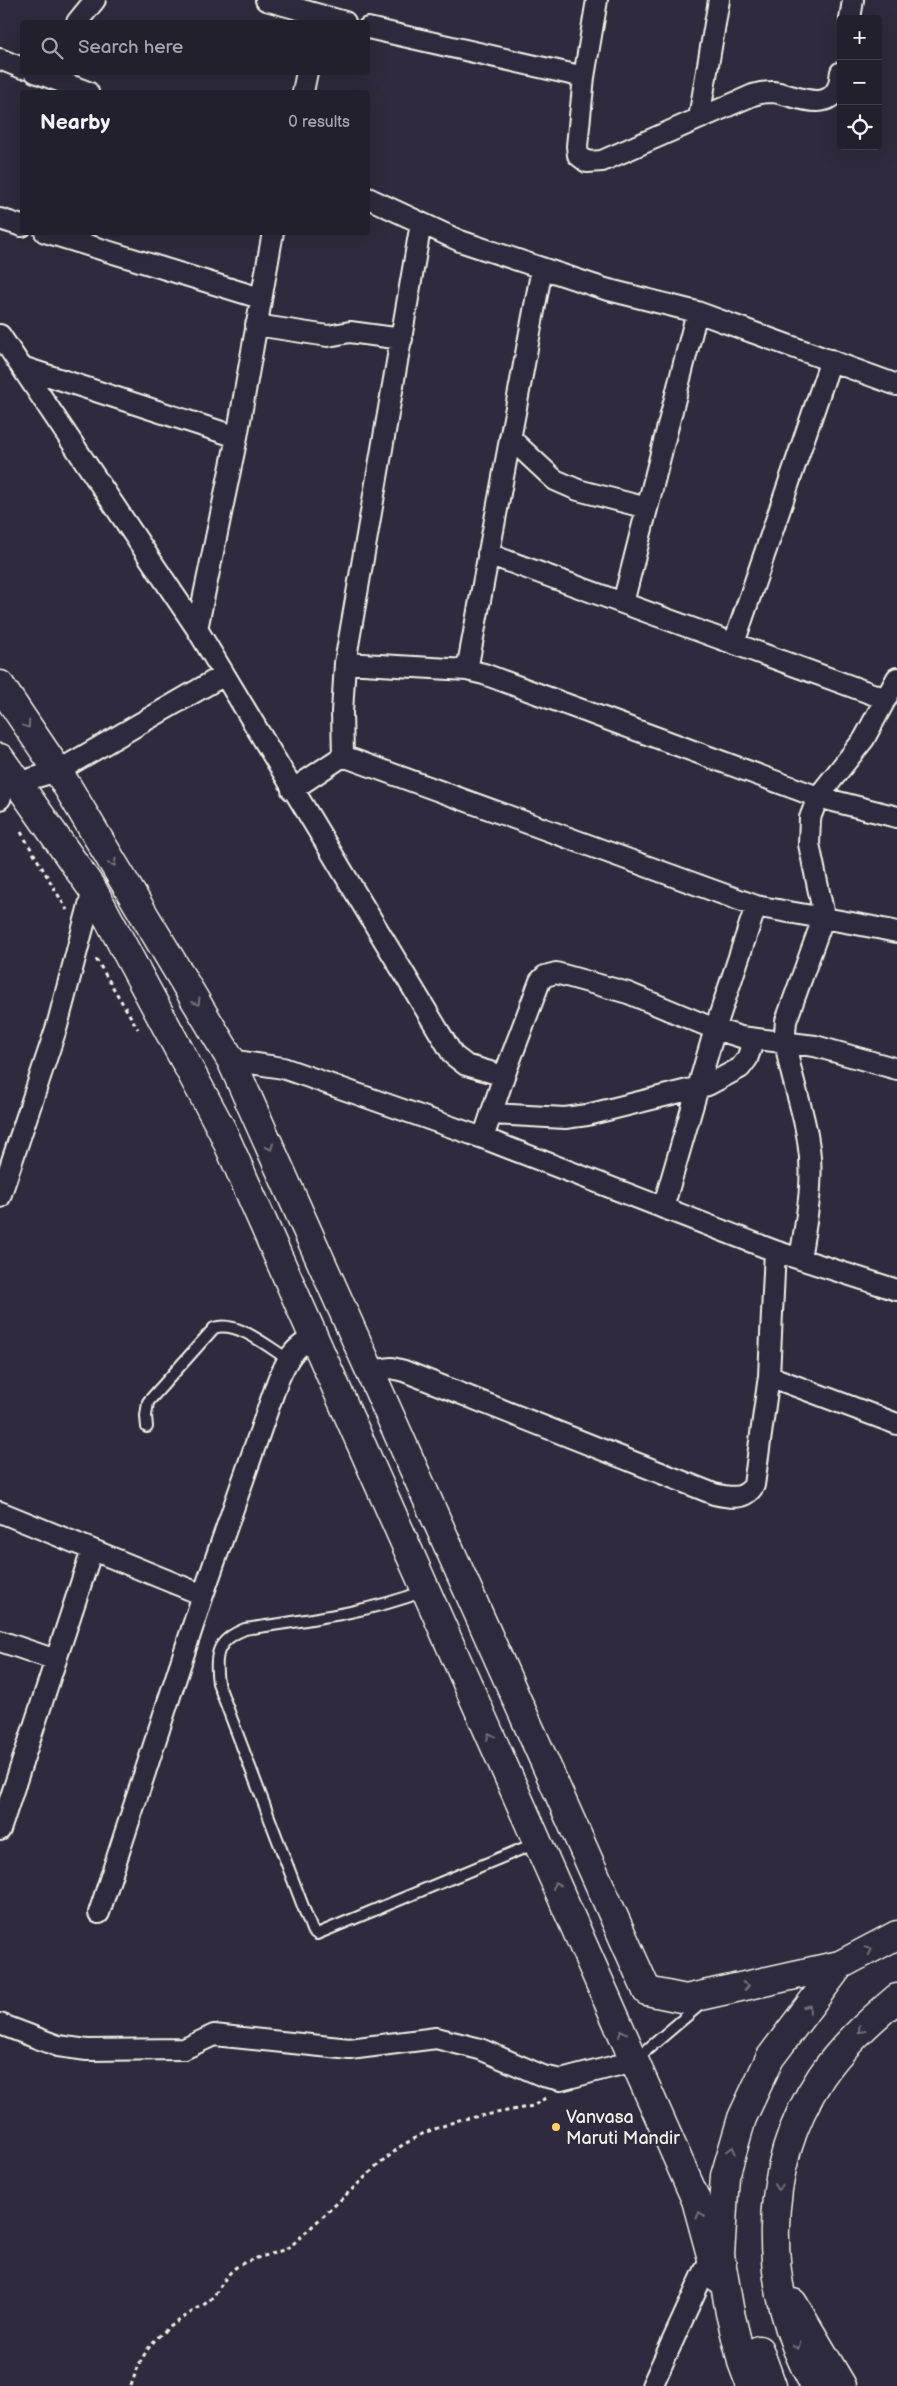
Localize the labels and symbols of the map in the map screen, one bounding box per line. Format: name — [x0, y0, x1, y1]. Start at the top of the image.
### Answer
one-way arrow — [21, 719, 30, 729]
one-way arrow — [107, 857, 117, 866]
one-way arrow — [190, 997, 200, 1006]
one-way arrow — [263, 1142, 274, 1151]
one-way arrow — [486, 1732, 497, 1741]
one-way arrow — [552, 1881, 562, 1890]
one-way arrow — [863, 1946, 872, 1956]
one-way arrow — [742, 1981, 751, 1992]
one-way arrow — [802, 2004, 811, 2013]
one-way arrow — [857, 2025, 866, 2034]
one-way arrow — [617, 2029, 628, 2038]
place label: Vanvasa Maruti Mandir — [566, 2107, 680, 2149]
marker: Vanvasa Maruti Mandir — [550, 2121, 562, 2133]
one-way arrow — [726, 2145, 737, 2154]
one-way arrow — [773, 2183, 784, 2191]
one-way arrow — [695, 2211, 705, 2219]
one-way arrow — [791, 2341, 801, 2350]

